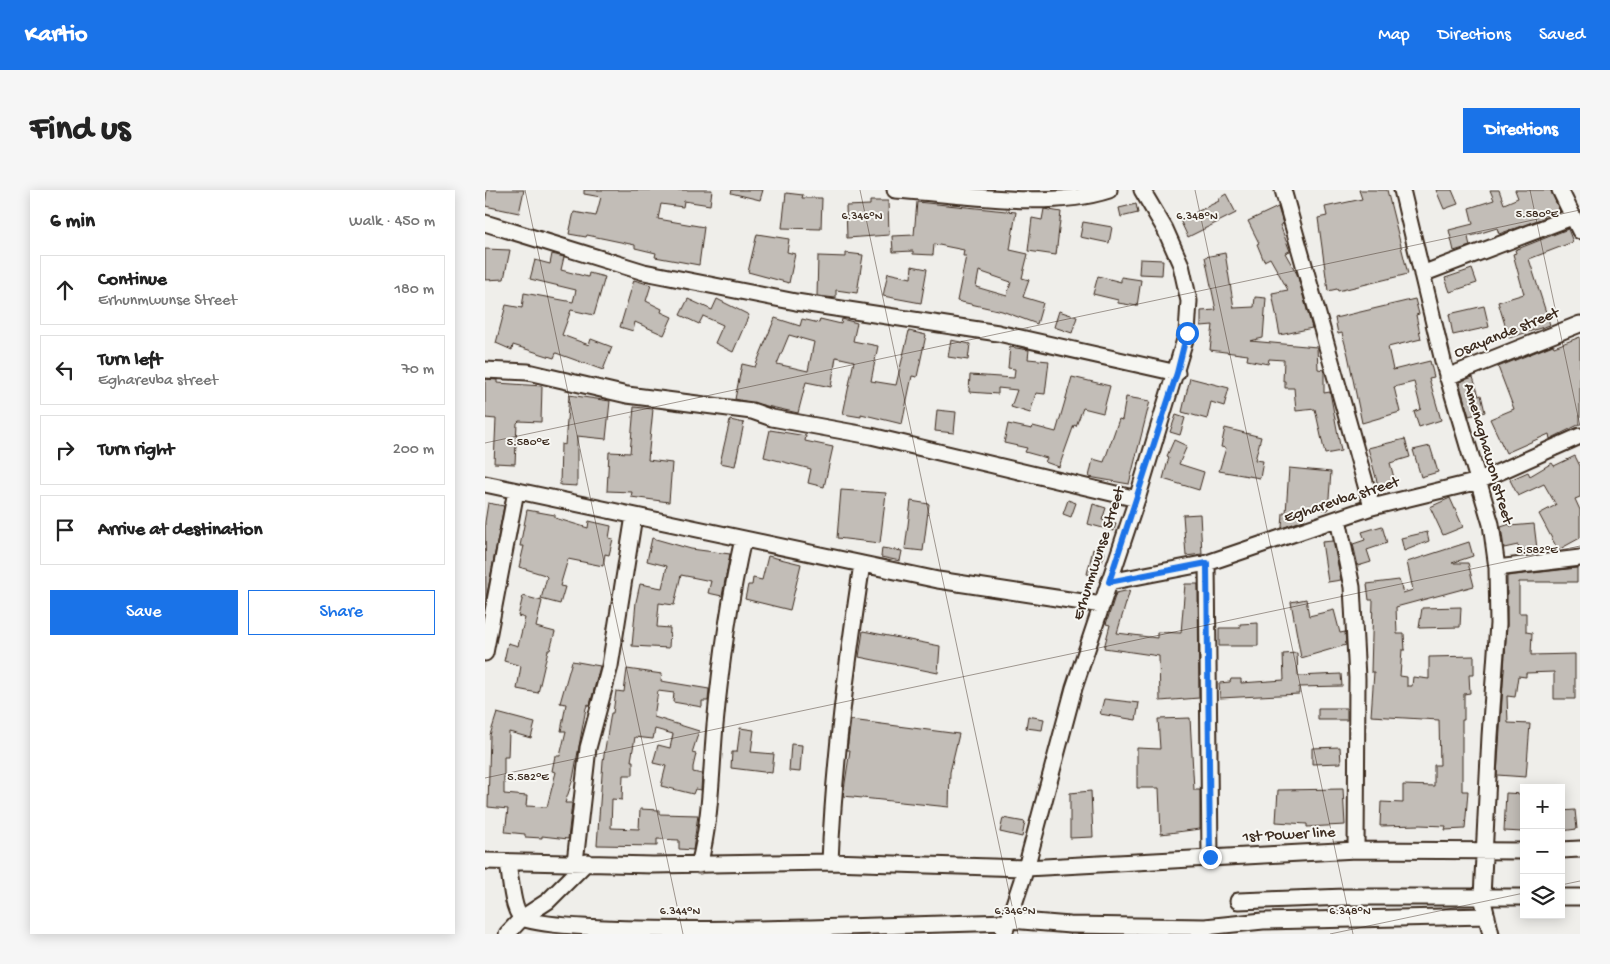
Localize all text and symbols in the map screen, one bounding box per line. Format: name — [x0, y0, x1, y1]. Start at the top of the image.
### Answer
text: Kartio — [25, 21, 88, 50]
text: Map — [1378, 25, 1410, 46]
text: Directions — [1438, 25, 1511, 46]
text: Saved — [1539, 25, 1585, 46]
button: Directions — [1463, 108, 1580, 153]
text: Find us — [30, 110, 130, 151]
text: 5.580°E — [1516, 208, 1559, 222]
text: 6 min — [50, 210, 95, 235]
text: 6.346°N — [841, 210, 883, 224]
text: 6.348°N — [1176, 210, 1218, 224]
text: Walk · 450 m — [349, 213, 435, 232]
text: Continue — [98, 269, 167, 292]
icon: ahead — [51, 276, 79, 304]
text: 180 m — [395, 281, 434, 300]
text: Erhunmwunse Street — [98, 292, 237, 311]
street label: Osayande street — [1452, 304, 1564, 364]
route start — [1176, 322, 1199, 345]
text: Turn left — [98, 349, 162, 372]
icon: left — [51, 356, 79, 384]
text: 70 m — [401, 361, 434, 380]
text: Egharevba street — [98, 372, 218, 391]
street label: Amenaghawon street — [1458, 382, 1517, 528]
icon: right — [51, 436, 79, 464]
text: 5.580°E — [507, 436, 550, 450]
text: Turn right — [98, 439, 174, 462]
text: 200 m — [393, 441, 434, 460]
street label: Egharevba street — [1282, 473, 1403, 529]
street label: Erhunmwunse Street — [1070, 484, 1131, 623]
icon: arrive — [51, 516, 79, 544]
text: Arrive at destination — [98, 519, 262, 542]
text: 5.582°E — [1516, 544, 1558, 558]
button: Save — [50, 590, 238, 635]
button: Share — [248, 590, 435, 635]
text: 5.582°E — [507, 771, 549, 785]
map controls — [1520, 784, 1565, 919]
button: + — [1520, 784, 1565, 829]
street label: 1st Power line — [1241, 824, 1337, 848]
button: − — [1520, 829, 1565, 874]
route end — [1199, 846, 1222, 869]
button: layers — [1520, 874, 1565, 919]
text: 6.344°N — [660, 905, 701, 919]
text: 6.346°N — [994, 905, 1036, 919]
text: 6.348°N — [1329, 905, 1371, 919]

